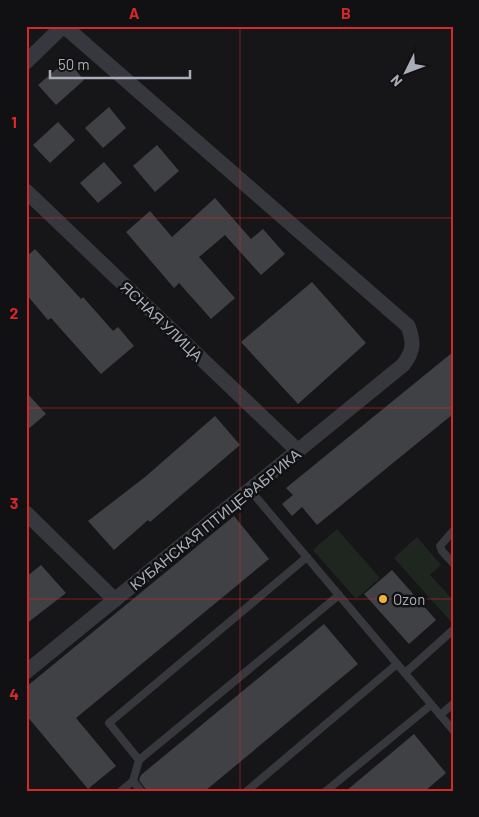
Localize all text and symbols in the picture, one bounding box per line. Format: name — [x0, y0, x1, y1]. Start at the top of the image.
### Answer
text: A — [129, 3, 140, 22]
text: B — [341, 3, 351, 22]
scale bar — [50, 48, 190, 80]
north arrow — [382, 48, 432, 98]
text: 50 m — [58, 55, 90, 73]
text: N — [387, 72, 405, 90]
text: 1 — [11, 112, 17, 131]
street label: ЯСНАЯ УЛИЦА — [117, 277, 207, 365]
text: 2 — [10, 303, 19, 322]
street label: КУБАНСКАЯ ПТИЦЕФАБРИКА — [126, 445, 304, 593]
text: 3 — [10, 493, 18, 512]
place label: Ozon — [393, 590, 425, 608]
marker: Ozon — [377, 593, 389, 605]
text: 4 — [9, 684, 19, 703]

